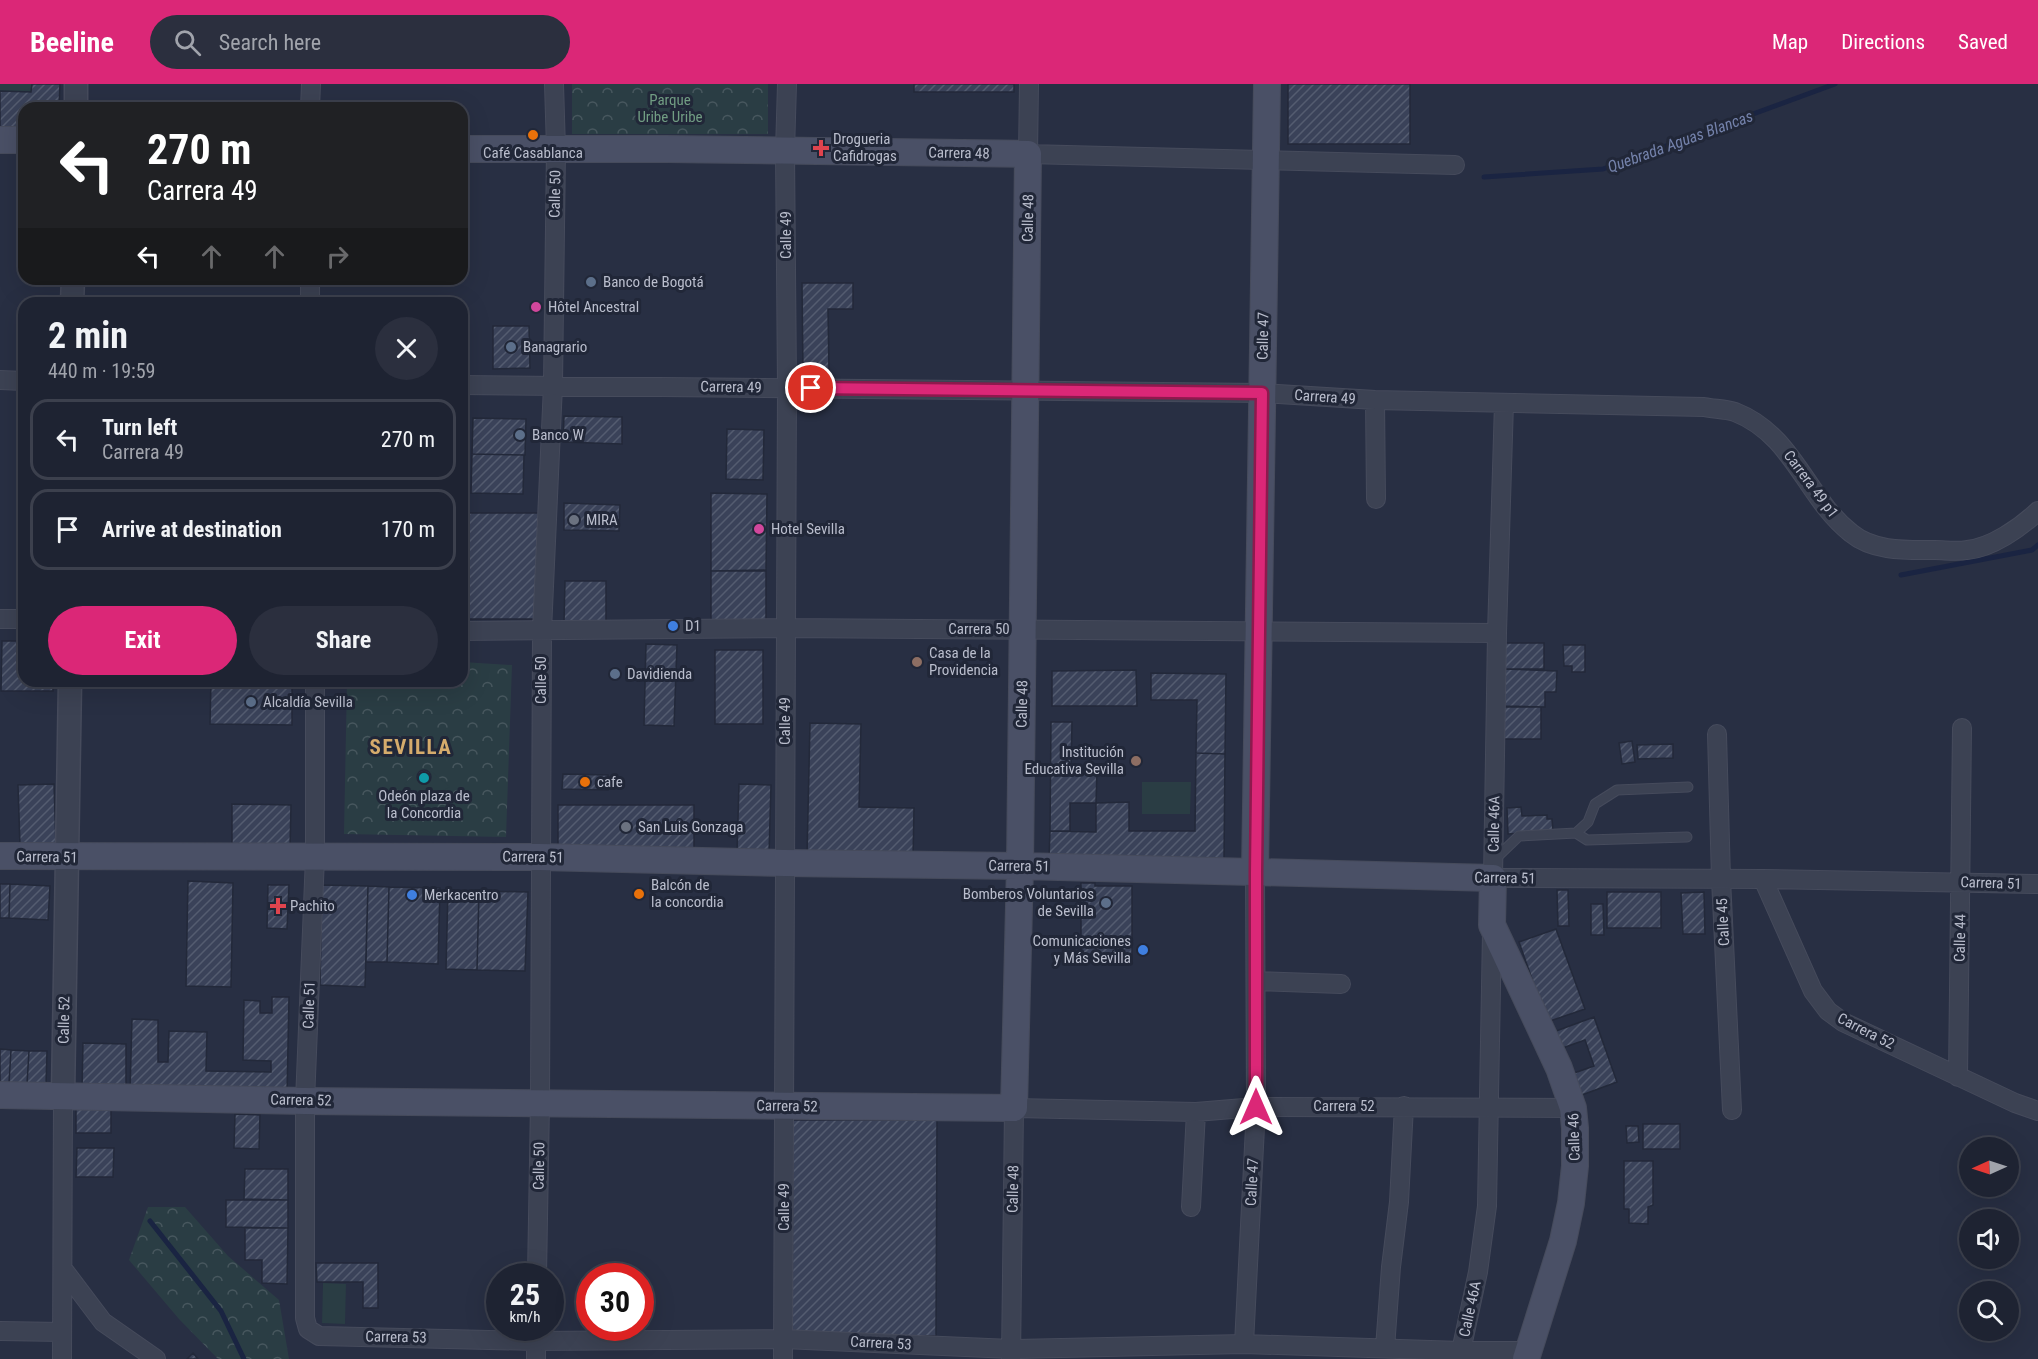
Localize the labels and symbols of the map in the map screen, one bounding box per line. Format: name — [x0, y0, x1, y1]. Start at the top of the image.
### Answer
park label: Parque Uribe Uribe — [637, 91, 703, 126]
water label: Quebrada Aguas Blancas — [1605, 106, 1755, 177]
marker: Café Casablanca — [526, 128, 540, 142]
place label: Drogueria Cafidrogas — [833, 130, 897, 165]
marker: Drogueria Cafidrogas — [814, 141, 828, 155]
street label: Carrera 48 — [928, 143, 990, 163]
place label: Café Casablanca — [483, 144, 583, 162]
street label: Calle 50 — [546, 170, 564, 218]
street label: Calle 48 — [1019, 194, 1037, 242]
street label: Calle 49 — [777, 211, 795, 259]
place label: Banco de Bogotá — [603, 273, 704, 291]
marker: Banco de Bogotá — [584, 275, 598, 289]
place label: Hôtel Ancestral — [548, 298, 639, 316]
marker: Hôtel Ancestral — [529, 300, 543, 314]
street label: Calle 47 — [1254, 312, 1272, 360]
place label: Banagrario — [523, 338, 587, 356]
marker: Banagrario — [504, 340, 518, 354]
pin — [785, 362, 836, 413]
street label: Carrera 49 — [700, 377, 762, 397]
street label: Carrera 49 — [1294, 386, 1356, 408]
place label: Banco W — [532, 426, 585, 444]
marker: Banco W — [513, 428, 527, 442]
street label: Carrera 49 p1 — [1780, 447, 1842, 521]
place label: MIRA — [586, 511, 618, 529]
marker: MIRA — [567, 513, 581, 527]
place label: Hotel Sevilla — [771, 520, 845, 538]
marker: Hotel Sevilla — [752, 522, 766, 536]
place label: D1 — [685, 617, 701, 635]
marker: D1 — [666, 619, 680, 633]
street label: Carrera 50 — [948, 620, 1010, 638]
place label: Casa de la Providencia — [929, 644, 998, 679]
marker: Casa de la Providencia — [910, 655, 924, 669]
street label: Calle 50 — [532, 656, 550, 704]
place label: Davidienda — [627, 665, 692, 683]
marker: Davidienda — [608, 667, 622, 681]
street label: Calle 48 — [1013, 680, 1031, 728]
place label: Alcaldía Sevilla — [263, 693, 353, 711]
marker: Alcaldía Sevilla — [244, 695, 258, 709]
street label: Calle 49 — [776, 697, 794, 745]
district label: SEVILLA — [370, 735, 452, 759]
place label: Institución Educativa Sevilla — [1024, 743, 1124, 778]
marker: Institución Educativa Sevilla — [1129, 754, 1143, 768]
marker: Odeón plaza de la Concordia — [417, 771, 431, 785]
place label: cafe — [597, 773, 623, 791]
marker: cafe — [578, 775, 592, 789]
place label: Odeón plaza de la Concordia — [378, 787, 470, 822]
street label: Calle 46A — [1485, 795, 1503, 852]
place label: San Luis Gonzaga — [638, 818, 743, 836]
marker: San Luis Gonzaga — [619, 820, 633, 834]
street label: Carrera 51 — [16, 847, 78, 867]
street label: Carrera 51 — [502, 847, 564, 867]
street label: Carrera 51 — [988, 856, 1050, 876]
street label: Carrera 51 — [1474, 868, 1536, 888]
street label: Carrera 51 — [1960, 873, 2022, 893]
place label: Balcón de la concordia — [651, 876, 724, 911]
place label: Bomberos Voluntarios de Sevilla — [963, 885, 1094, 920]
place label: Merkacentro — [424, 886, 499, 904]
marker: Balcón de la concordia — [632, 887, 646, 901]
marker: Merkacentro — [405, 888, 419, 902]
marker: Bomberos Voluntarios de Sevilla — [1099, 896, 1113, 910]
place label: Pachito — [290, 897, 335, 915]
street label: Calle 45 — [1713, 898, 1733, 946]
marker: Pachito — [271, 899, 285, 913]
street label: Calle 44 — [1951, 914, 1969, 962]
place label: Comunicaciones y Más Sevilla — [1033, 932, 1131, 967]
marker: Comunicaciones y Más Sevilla — [1136, 943, 1150, 957]
street label: Calle 51 — [299, 981, 319, 1029]
street label: Calle 52 — [55, 996, 73, 1044]
street label: Carrera 52 — [1835, 1009, 1897, 1053]
position arrow — [1224, 1075, 1288, 1139]
street label: Carrera 52 — [270, 1090, 332, 1110]
street label: Carrera 52 — [756, 1096, 818, 1116]
street label: Carrera 52 — [1313, 1097, 1375, 1115]
street label: Calle 46 — [1564, 1113, 1584, 1161]
north arrow — [1959, 1137, 2019, 1197]
street label: Calle 50 — [530, 1142, 548, 1190]
street label: Calle 47 — [1242, 1158, 1262, 1206]
street label: Calle 48 — [1004, 1165, 1022, 1213]
street label: Calle 49 — [775, 1183, 793, 1231]
speed limit sign: 30 — [576, 1263, 654, 1341]
street label: Calle 46A — [1455, 1279, 1485, 1339]
street label: Carrera 53 — [365, 1327, 427, 1347]
street label: Carrera 53 — [850, 1332, 912, 1354]

